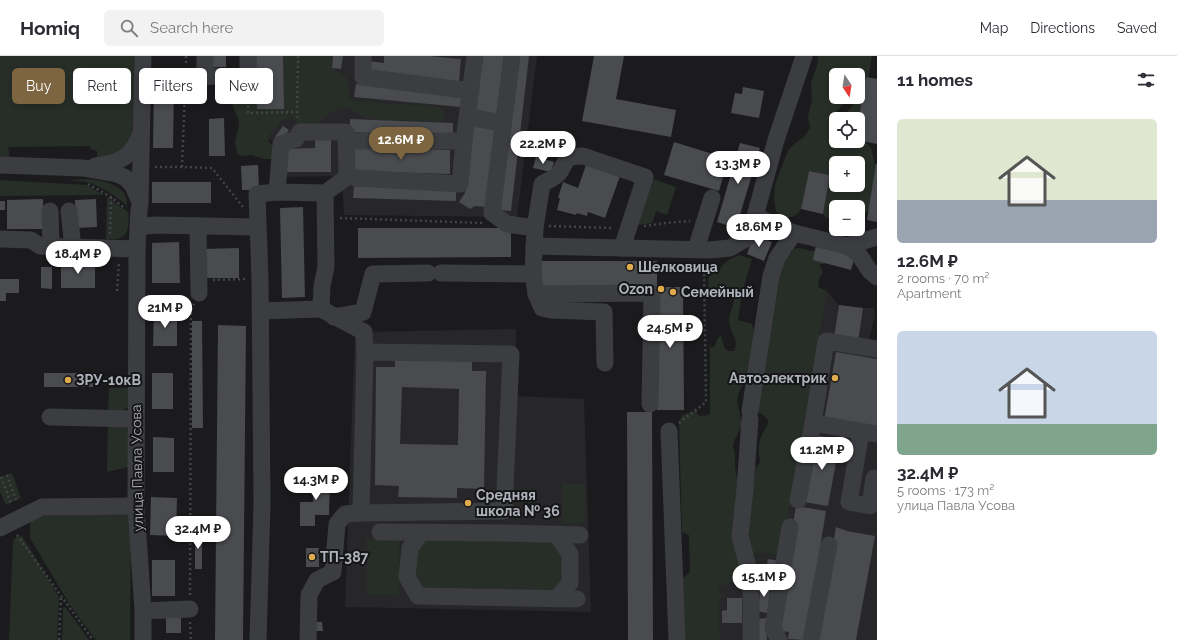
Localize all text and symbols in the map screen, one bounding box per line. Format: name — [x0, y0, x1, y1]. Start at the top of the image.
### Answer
search box — [104, 10, 384, 46]
text: Homiq — [20, 17, 80, 39]
icon: search — [118, 17, 140, 39]
text: Search here — [150, 19, 233, 37]
text: Map — [980, 20, 1008, 36]
text: Directions — [1030, 20, 1095, 36]
text: Saved — [1117, 20, 1157, 36]
chip: Buy — [12, 68, 65, 104]
chip: Rent — [73, 68, 131, 104]
chip: Filters — [139, 68, 207, 104]
chip: New — [215, 68, 273, 104]
north arrow — [829, 68, 865, 104]
map controls — [829, 68, 865, 236]
icon: filters — [1135, 69, 1157, 91]
text: 11 homes — [897, 70, 973, 90]
button: locate — [829, 112, 865, 148]
pin: 12.6M ₽ — [364, 127, 438, 161]
pin: 22.2M ₽ — [506, 131, 580, 165]
text: 12.6M ₽ — [378, 132, 424, 147]
text: 22.2M ₽ — [520, 136, 566, 151]
icon: home — [991, 145, 1063, 217]
pin: 13.3M ₽ — [701, 151, 775, 185]
text: 13.3M ₽ — [715, 156, 761, 171]
button: + — [829, 156, 865, 192]
button: − — [829, 200, 865, 236]
pin: 18.6M ₽ — [722, 214, 796, 248]
text: 18.6M ₽ — [735, 219, 783, 234]
pin: 18.4M ₽ — [41, 241, 115, 275]
text: 18.4M ₽ — [55, 246, 101, 261]
text: 12.6M ₽ — [897, 251, 958, 271]
place label: Шелковица — [638, 259, 718, 275]
marker: Шелковица — [625, 262, 635, 272]
text: 2 rooms · 70 m² — [897, 271, 989, 286]
place label: Ozon — [619, 281, 653, 297]
marker: Ozon — [656, 284, 666, 294]
place label: Семейный — [681, 284, 754, 300]
text: Apartment — [897, 286, 961, 301]
marker: Семейный — [668, 287, 678, 297]
pin: 21M ₽ — [137, 295, 193, 329]
text: 21M ₽ — [147, 300, 183, 315]
pin: 24.5M ₽ — [633, 315, 707, 349]
text: 24.5M ₽ — [647, 320, 693, 335]
icon: home — [991, 357, 1063, 429]
place label: Автоэлектрик — [729, 370, 827, 386]
place label: ЗРУ-10кВ — [76, 372, 141, 388]
marker: Автоэлектрик — [830, 373, 840, 383]
marker: ЗРУ-10кВ — [63, 375, 73, 385]
street label: улица Павла Усова — [128, 404, 146, 532]
pin: 11.2M ₽ — [785, 437, 859, 471]
text: 11.2M ₽ — [799, 442, 845, 457]
text: 32.4M ₽ — [897, 463, 958, 483]
pin: 14.3M ₽ — [279, 467, 353, 501]
text: 14.3M ₽ — [293, 472, 339, 487]
text: 5 rooms · 173 m² — [897, 483, 994, 498]
place label: Средняя школа № 36 — [476, 487, 560, 519]
marker: Средняя школа № 36 — [463, 498, 473, 508]
text: улица Павла Усова — [897, 498, 1015, 513]
pin: 32.4M ₽ — [161, 516, 235, 550]
text: 32.4M ₽ — [175, 521, 221, 536]
place label: ТП-387 — [320, 549, 369, 565]
marker: ТП-387 — [307, 552, 317, 562]
pin: 15.1M ₽ — [727, 564, 801, 598]
text: 15.1M ₽ — [742, 569, 786, 584]

